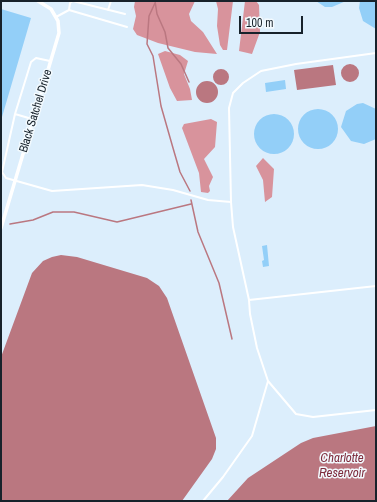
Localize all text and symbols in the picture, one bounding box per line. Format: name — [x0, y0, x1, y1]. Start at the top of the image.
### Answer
scale bar — [241, 8, 305, 34]
text: 100 m — [246, 15, 273, 31]
street label: Black Satchel Drive — [17, 68, 55, 154]
water label: Charlotte Reservoir — [319, 451, 365, 482]

